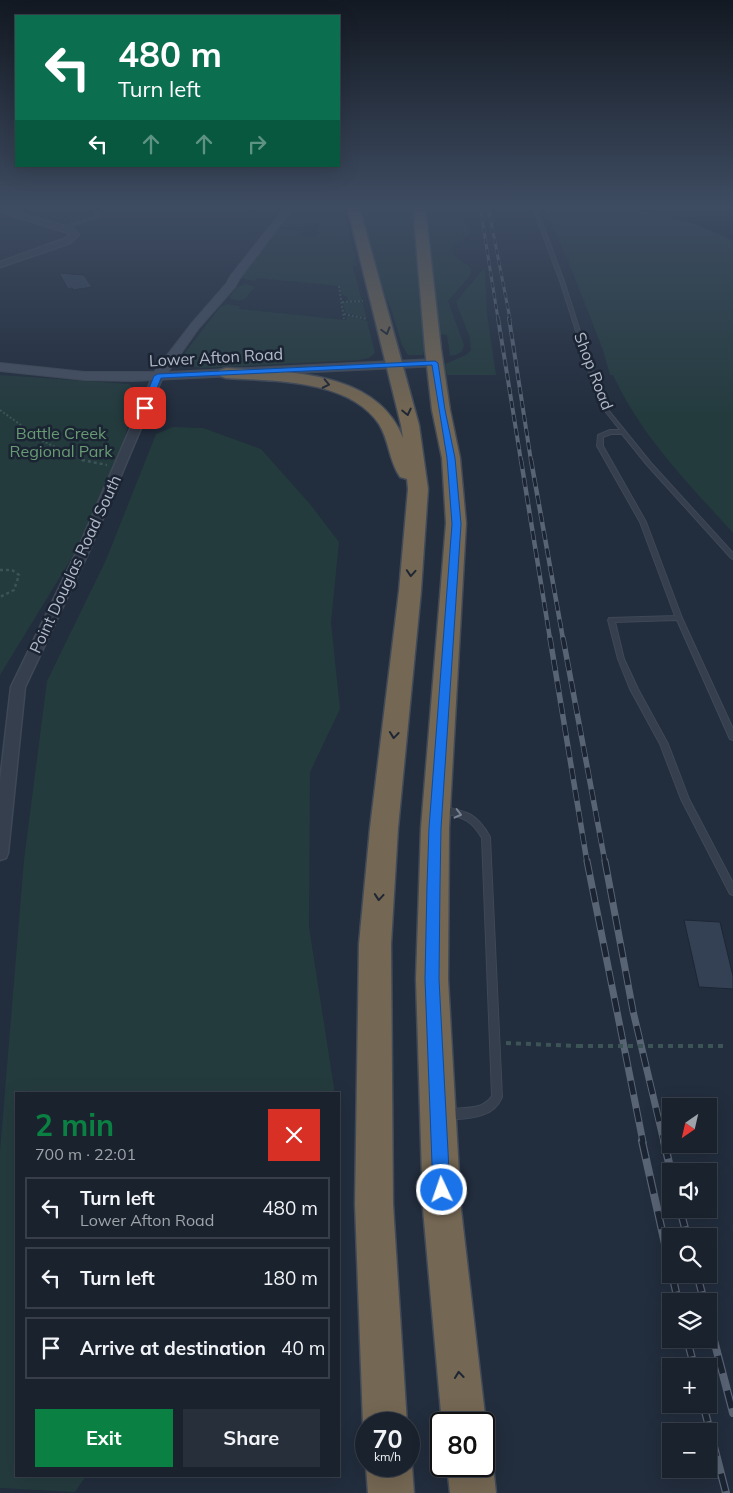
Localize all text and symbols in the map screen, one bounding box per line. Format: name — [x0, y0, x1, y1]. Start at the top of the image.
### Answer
text: 480 m — [118, 32, 222, 76]
icon: left — [35, 35, 100, 100]
text: Turn left — [118, 75, 201, 103]
icon: left — [84, 130, 112, 158]
icon: ahead — [137, 130, 165, 158]
icon: ahead — [190, 130, 218, 158]
icon: right — [243, 130, 271, 158]
one-way arrow — [380, 326, 390, 334]
street label: Shop Road — [570, 329, 618, 413]
street label: Lower Afton Road — [148, 344, 284, 370]
one-way arrow — [322, 379, 331, 389]
pin — [124, 387, 166, 429]
icon: arrive — [131, 394, 159, 422]
one-way arrow — [401, 407, 412, 416]
park label: Battle Creek Regional Park — [10, 423, 113, 461]
street label: Point Douglas Road South — [25, 472, 125, 656]
one-way arrow — [406, 569, 417, 577]
one-way arrow — [389, 731, 400, 739]
one-way arrow — [453, 808, 461, 818]
one-way arrow — [374, 893, 385, 901]
north arrow — [662, 1098, 718, 1152]
map controls — [662, 1098, 717, 1478]
text: 2 min — [35, 1106, 114, 1144]
button: close — [268, 1109, 320, 1161]
text: 700 m · 22:01 — [35, 1144, 136, 1164]
position arrow — [415, 1163, 467, 1215]
button: sound — [662, 1163, 717, 1218]
text: Turn left — [80, 1186, 155, 1210]
icon: left — [37, 1194, 65, 1222]
text: 480 m — [262, 1196, 318, 1220]
text: Lower Afton Road — [80, 1210, 214, 1230]
button: search — [662, 1228, 717, 1283]
icon: left — [37, 1264, 65, 1292]
text: Turn left — [80, 1266, 155, 1290]
text: 180 m — [262, 1266, 318, 1290]
button: layers — [662, 1293, 717, 1348]
icon: arrive — [37, 1334, 65, 1362]
text: Arrive at destination — [80, 1336, 266, 1360]
text: 40 m — [281, 1336, 325, 1360]
button: + — [662, 1358, 717, 1413]
one-way arrow — [454, 1371, 465, 1379]
button: Exit — [35, 1409, 173, 1467]
button: Share — [183, 1409, 320, 1467]
speed limit sign: 80 — [430, 1412, 495, 1477]
text: 70 — [372, 1423, 403, 1454]
button: − — [662, 1423, 717, 1478]
text: km/h — [374, 1449, 401, 1464]

